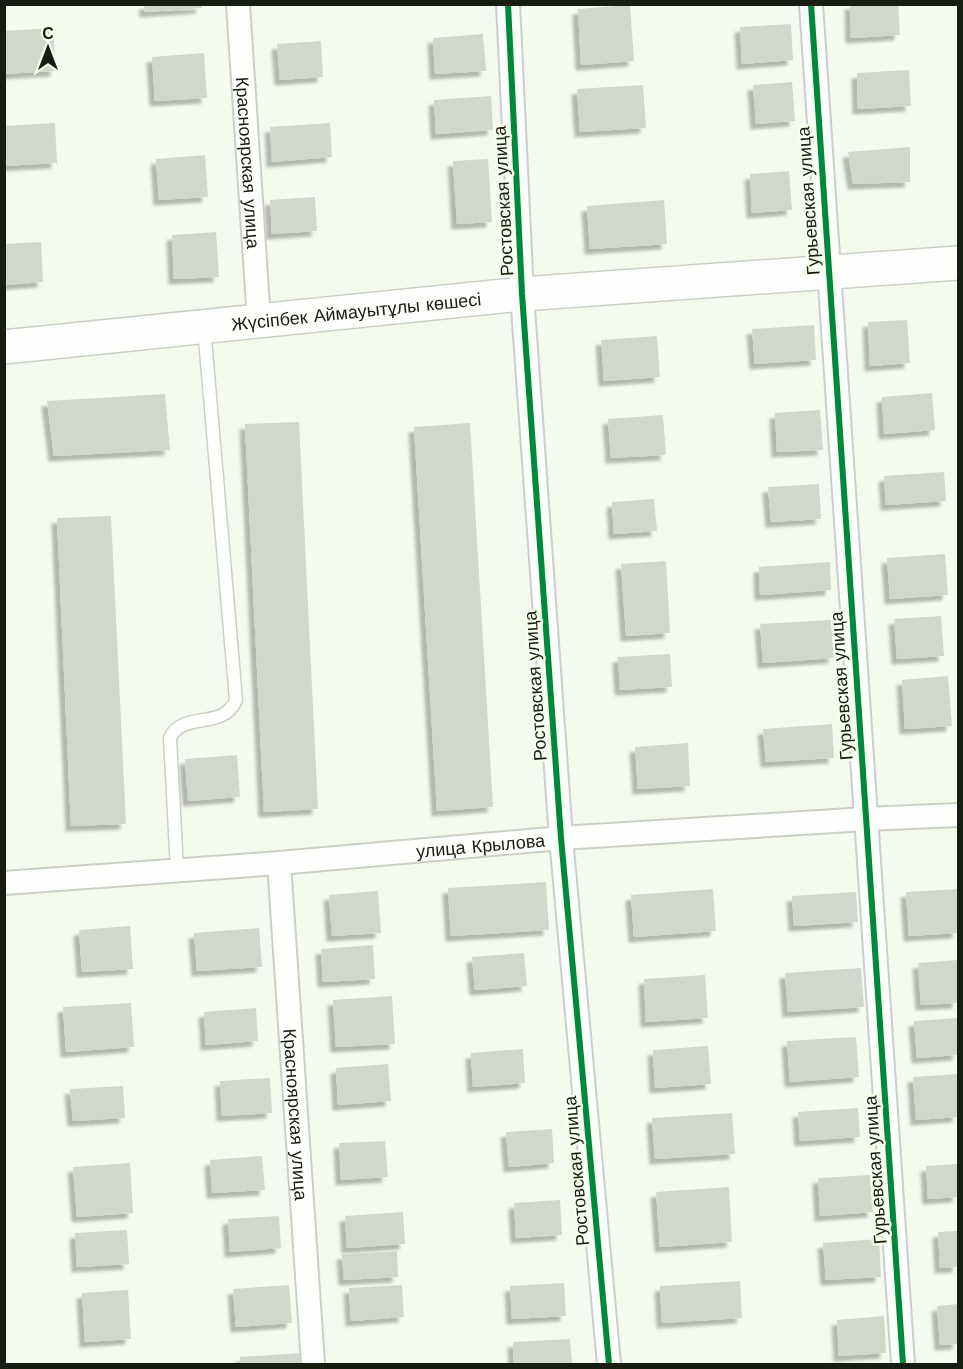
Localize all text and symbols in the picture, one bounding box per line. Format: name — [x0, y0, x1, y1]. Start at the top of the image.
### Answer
north arrow — [18, 18, 78, 78]
text: С — [42, 24, 54, 43]
street label: Красноярская улица — [232, 76, 265, 250]
street label: Ростовская улица — [489, 124, 517, 277]
street label: Гурьевская улица — [792, 125, 824, 276]
street label: Жүсіпбек Аймауытұлы көшесі — [230, 288, 482, 334]
street label: Ростовская улица — [519, 609, 551, 762]
street label: Гурьевская улица — [825, 610, 857, 761]
street label: улица Крылова — [415, 829, 547, 861]
street label: Красноярская улица — [280, 1028, 312, 1202]
street label: Ростовская улица — [559, 1094, 593, 1247]
street label: Гурьевская улица — [859, 1094, 891, 1245]

